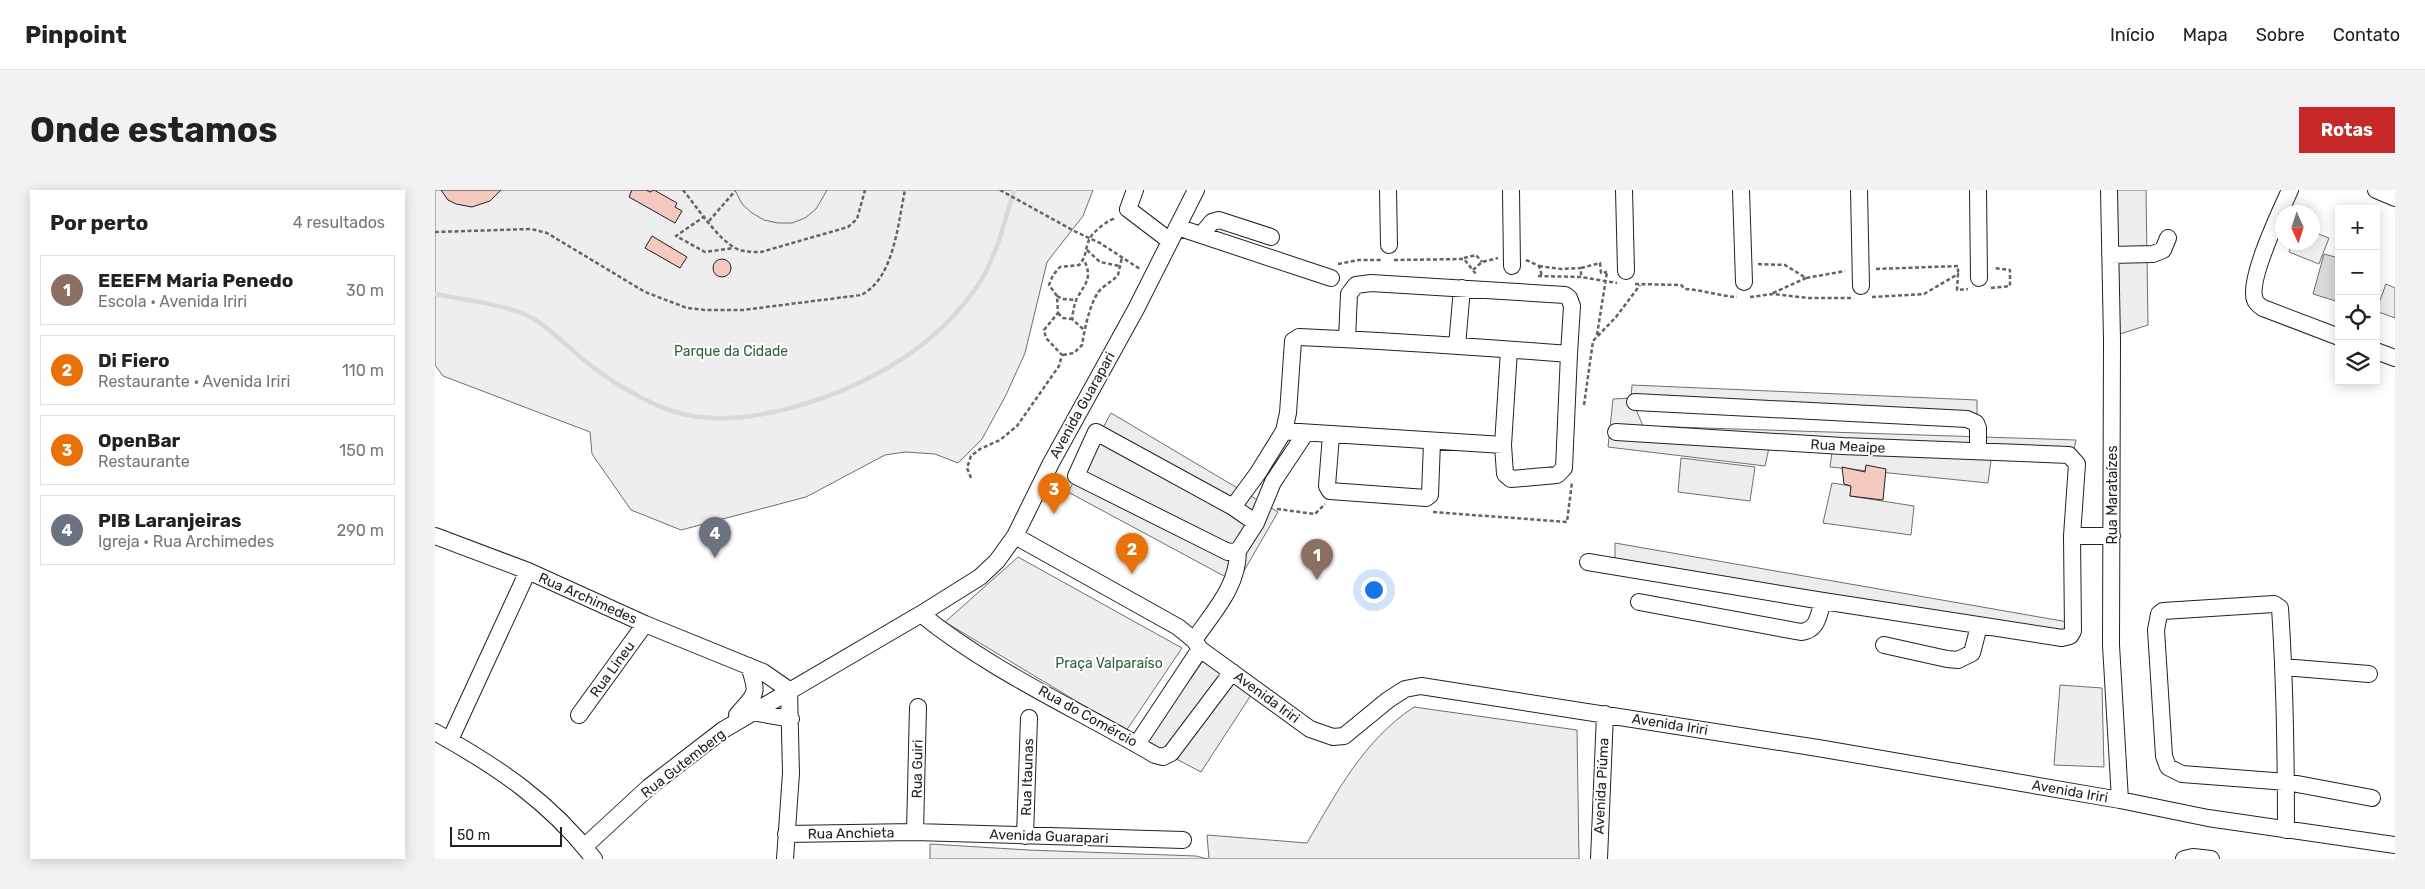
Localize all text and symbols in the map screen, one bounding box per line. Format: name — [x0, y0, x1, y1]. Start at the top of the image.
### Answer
text: Pinpoint — [25, 21, 127, 49]
text: Início — [2110, 24, 2155, 46]
text: Mapa — [2183, 24, 2228, 46]
text: Sobre — [2256, 24, 2305, 46]
text: Contato — [2333, 24, 2400, 46]
button: Rotas — [2299, 107, 2395, 153]
text: Onde estamos — [30, 109, 278, 151]
north arrow — [2275, 205, 2320, 250]
map controls — [2335, 205, 2380, 385]
button: + — [2335, 205, 2380, 250]
text: Por perto — [50, 210, 148, 235]
text: 4 resultados — [293, 213, 385, 232]
button: − — [2335, 250, 2380, 295]
text: EEEFM Maria Penedo — [98, 269, 293, 292]
text: 1 — [63, 281, 71, 300]
text: 30 m — [346, 281, 384, 300]
text: Escola · Avenida Iriri — [98, 292, 247, 311]
button: locate — [2335, 295, 2380, 340]
button: layers — [2335, 340, 2380, 385]
park label: Parque da Cidade — [674, 343, 788, 360]
text: Di Fiero — [98, 349, 170, 372]
street label: Avenida Guarapari — [1046, 349, 1119, 461]
text: 2 — [62, 361, 72, 380]
text: 110 m — [342, 361, 384, 380]
text: Restaurante · Avenida Iriri — [98, 372, 290, 391]
text: OpenBar — [98, 429, 180, 452]
street label: Rua Meaipe — [1810, 436, 1886, 457]
text: 3 — [62, 441, 72, 460]
text: 150 m — [339, 441, 384, 460]
street label: Rua Marataízes — [2104, 445, 2121, 545]
text: Restaurante — [98, 452, 190, 471]
pin: 3 — [1038, 473, 1070, 514]
text: PIB Laranjeiras — [98, 509, 242, 532]
pin: 4 — [699, 517, 731, 558]
text: 4 — [62, 521, 72, 540]
text: 290 m — [337, 521, 384, 540]
text: Igreja · Rua Archimedes — [98, 532, 274, 551]
pin: 2 — [1116, 533, 1148, 574]
pin: 1 — [1301, 539, 1333, 580]
street label: Rua Archimedes — [536, 569, 640, 628]
your location — [1361, 577, 1387, 603]
street label: Rua Lineu — [586, 638, 638, 700]
park label: Praça Valparaíso — [1055, 655, 1163, 672]
street label: Avenida Iriri — [1231, 668, 1303, 727]
street label: Rua do Comércio — [1035, 682, 1140, 751]
street label: Avenida Iriri — [1631, 710, 1709, 739]
street label: Rua Gutemberg — [638, 725, 729, 802]
street label: Avenida Piúma — [1590, 737, 1613, 835]
street label: Rua Itaunas — [1018, 738, 1037, 816]
street label: Rua Guiri — [908, 739, 927, 799]
street label: Avenida Iriri — [2031, 776, 2109, 807]
scale bar — [450, 824, 563, 847]
street label: Rua Anchieta — [807, 824, 895, 843]
street label: Avenida Guarapari — [989, 826, 1109, 847]
text: 50 m — [457, 827, 490, 844]

